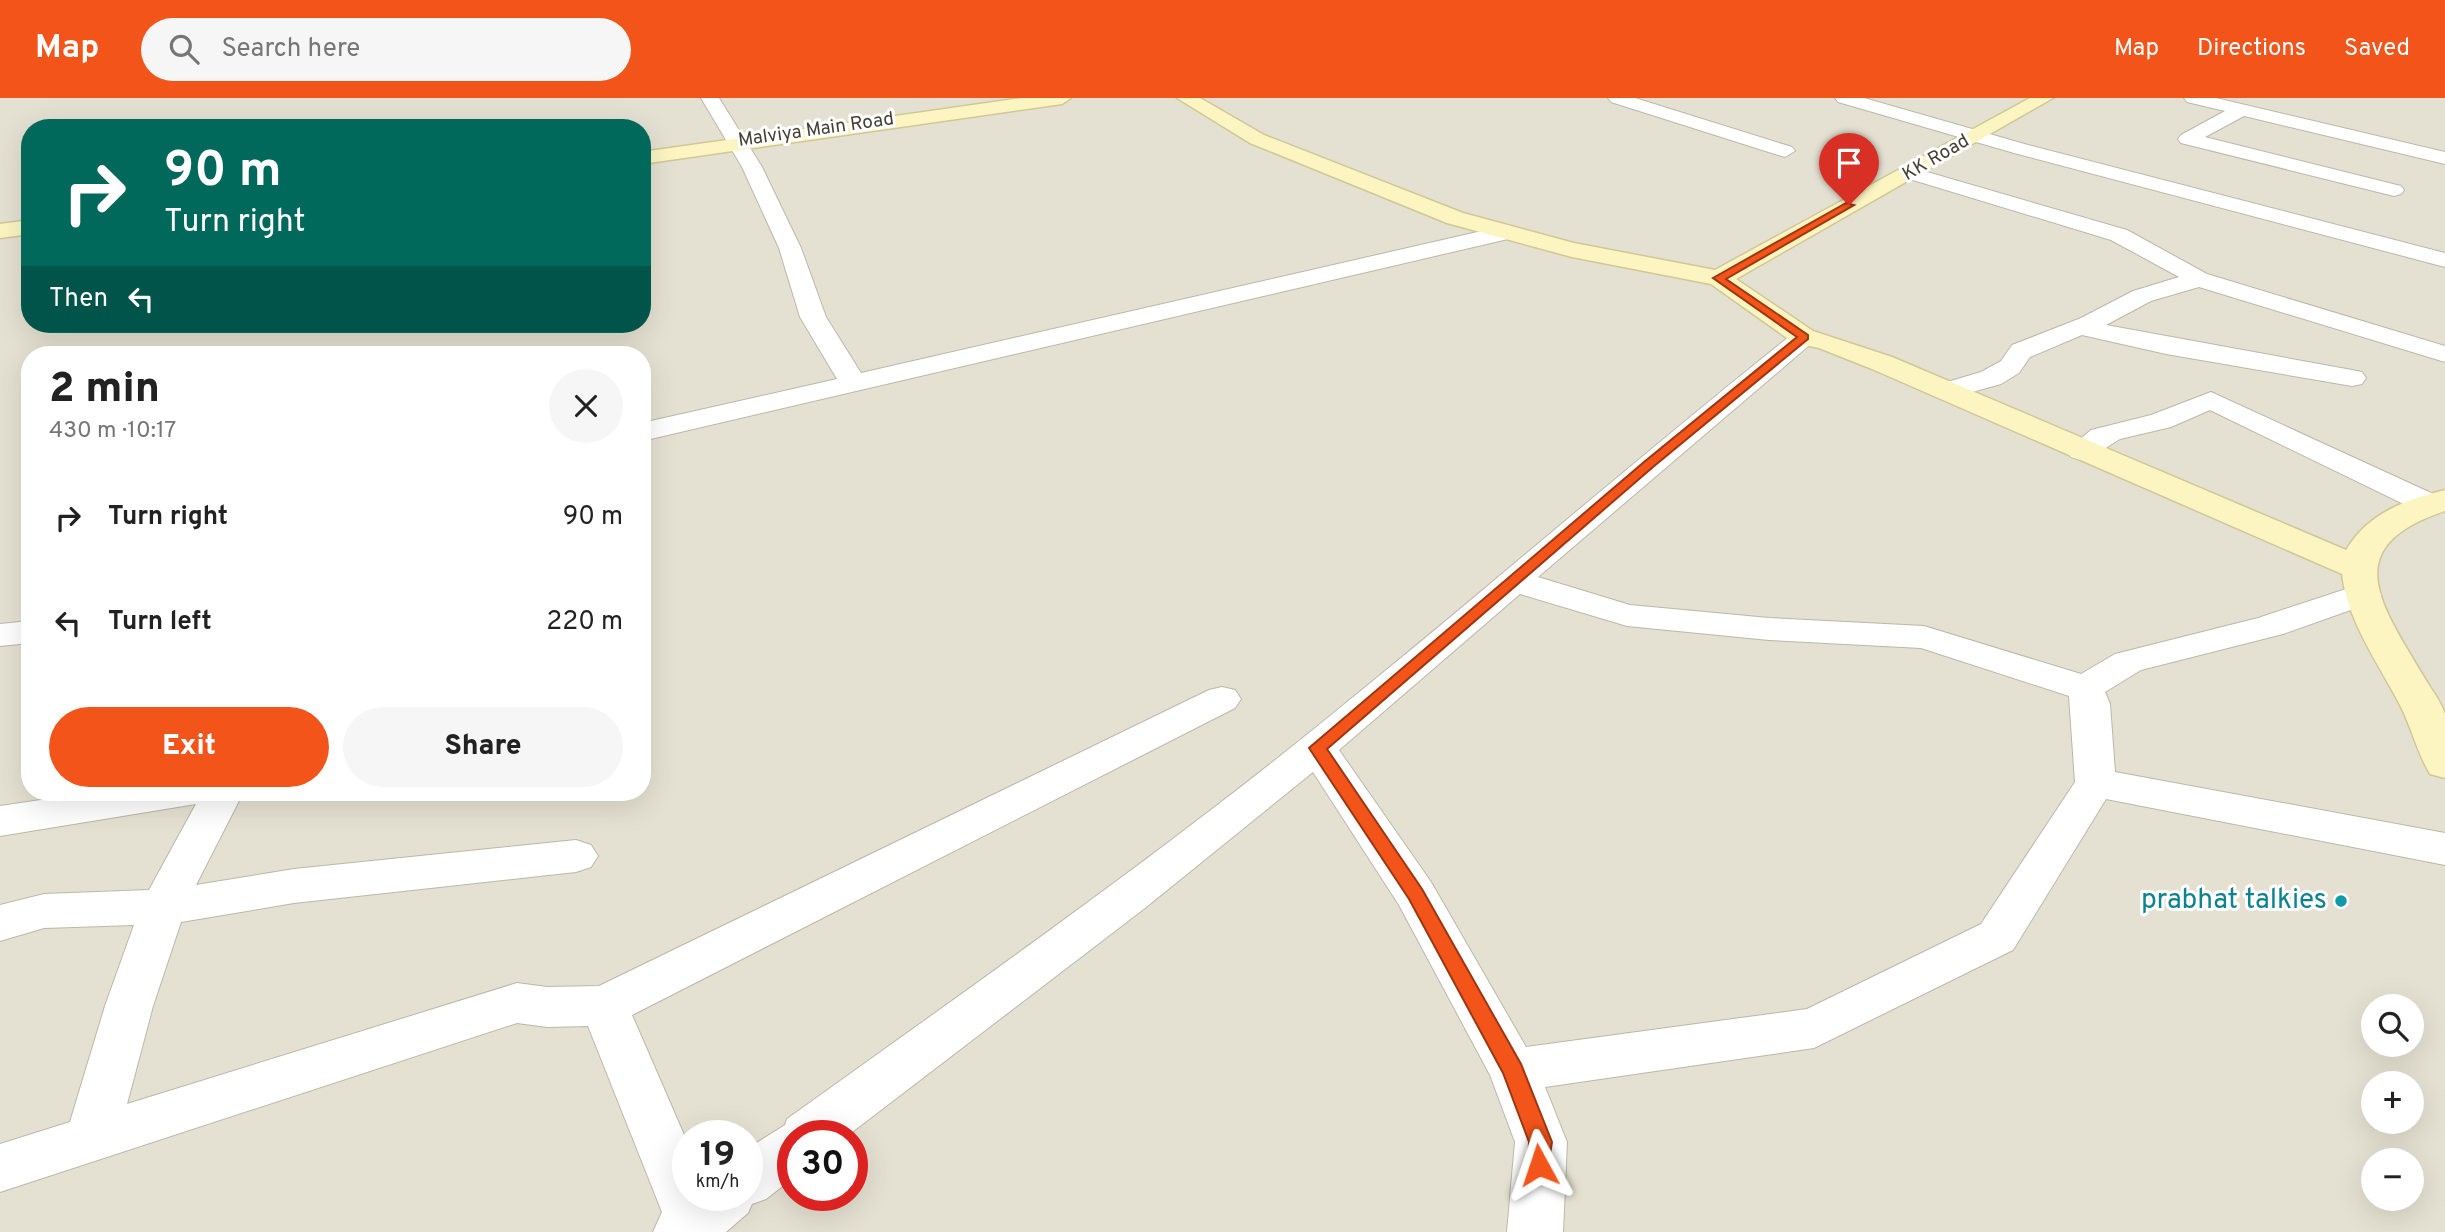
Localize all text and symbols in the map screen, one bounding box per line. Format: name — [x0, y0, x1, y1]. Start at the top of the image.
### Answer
search box — [141, 18, 631, 81]
text: Map — [35, 28, 99, 70]
icon: search — [165, 30, 203, 68]
text: Search here — [221, 33, 360, 66]
text: Map — [2114, 34, 2159, 64]
text: Directions — [2197, 34, 2306, 64]
text: Saved — [2344, 34, 2410, 64]
street label: Malviya Main Road — [737, 107, 895, 153]
street label: KK Road — [1898, 129, 1974, 187]
pin — [1819, 133, 1879, 205]
text: 90 m — [164, 142, 282, 204]
icon: arrive — [1830, 144, 1868, 182]
icon: right — [49, 147, 140, 238]
text: Turn right — [164, 203, 306, 243]
icon: left — [122, 280, 160, 318]
text: Then — [49, 283, 108, 316]
text: 2 min — [49, 364, 160, 417]
button: close — [549, 369, 623, 443]
text: 430 m · 10:17 — [49, 417, 176, 446]
icon: right — [49, 499, 87, 537]
text: Turn right — [108, 501, 228, 534]
text: 90 m — [563, 501, 623, 534]
icon: left — [49, 604, 87, 642]
text: Turn left — [108, 606, 212, 639]
text: 220 m — [546, 606, 623, 639]
button: Exit — [49, 707, 329, 787]
button: Share — [343, 707, 623, 787]
place label: prabhat talkies — [2141, 883, 2327, 919]
marker: prabhat talkies — [2333, 893, 2349, 909]
map controls — [2361, 994, 2424, 1211]
button: search — [2361, 994, 2424, 1057]
button: + — [2361, 1071, 2424, 1134]
speed limit sign: 30 — [777, 1120, 868, 1211]
position arrow — [1502, 1128, 1576, 1202]
text: 19 — [700, 1134, 735, 1178]
button: − — [2361, 1148, 2424, 1211]
text: km/h — [696, 1171, 739, 1194]

